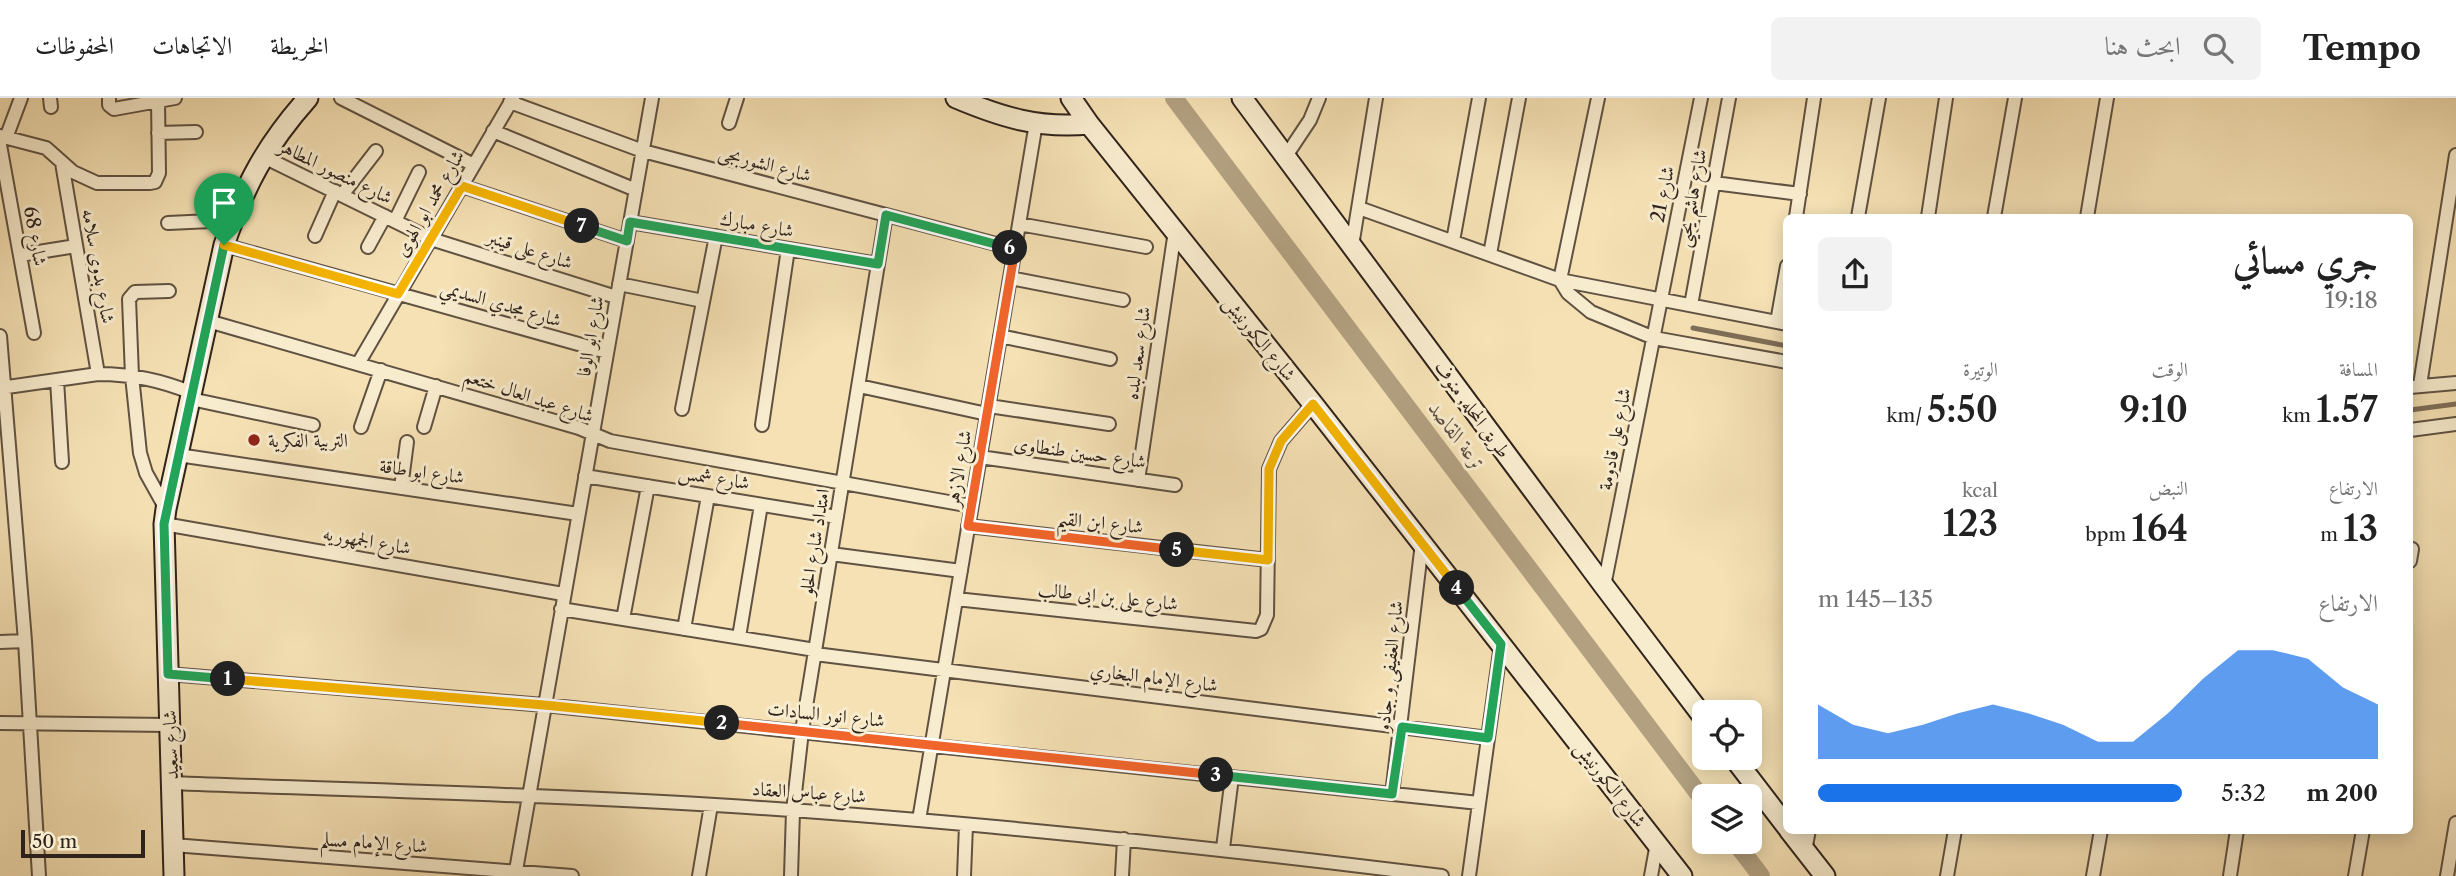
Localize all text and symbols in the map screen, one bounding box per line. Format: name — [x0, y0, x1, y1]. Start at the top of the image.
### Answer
search box — [1771, 17, 2261, 80]
text: Tempo — [2303, 28, 2421, 69]
icon: search — [2199, 29, 2237, 67]
text: ابحث هنا — [2104, 30, 2181, 62]
text: المحفوظات — [35, 31, 114, 60]
text: الاتجاهات — [152, 31, 232, 60]
text: الخريطة — [270, 31, 329, 60]
street label: شارع منصور المطاهر — [272, 133, 396, 213]
street label: شارع الشوربجى — [715, 140, 814, 191]
street label: شارع محمد ابو الهوى — [390, 146, 473, 263]
street label: شارع هاشم يحيى — [1672, 147, 1719, 250]
street label: شارع 21 — [1646, 164, 1683, 225]
pin — [194, 173, 254, 245]
icon: arrive — [205, 184, 243, 222]
street label: شارع 68 — [15, 204, 52, 269]
street label: شارع بدوى سلامه — [73, 207, 120, 326]
street label: شارع مبارك — [718, 207, 796, 246]
pin: 7 — [564, 208, 600, 244]
text: 7 — [577, 214, 586, 237]
street label: شارع على قينبر — [481, 224, 575, 278]
pin: 6 — [992, 230, 1028, 266]
text: 6 — [1004, 236, 1015, 259]
text: جري مسائي — [2233, 236, 2378, 283]
button: share — [1818, 237, 1892, 311]
street label: شارع مجدي السديمي — [436, 275, 564, 338]
text: 19:18 — [2325, 286, 2378, 314]
street label: شارع الكورنيش — [1215, 291, 1301, 388]
street label: شارع ابو الوفا — [572, 294, 613, 379]
street label: شارع سعد لبده — [1120, 305, 1159, 402]
street label: طريق المحله, منوف — [1429, 356, 1516, 463]
text: الوتيرة — [1963, 358, 1998, 381]
text: الوقت — [2152, 358, 2188, 381]
text: المسافة — [2339, 358, 2378, 381]
street label: شارع عبد العال ختعم — [459, 364, 597, 434]
street label: شارع على قادومة — [1593, 386, 1640, 493]
text: 5:50 — [1927, 388, 1998, 431]
text: 9:10 — [2120, 388, 2188, 431]
text: 1.57 — [2316, 388, 2378, 431]
water label: ترعة القاصد — [1423, 396, 1492, 475]
text: /km — [1886, 404, 1927, 427]
text: km — [2282, 404, 2316, 427]
street label: شارع الازهر — [940, 428, 980, 511]
place label: التربية الفكرية — [268, 429, 348, 453]
marker: التربية الفكرية — [246, 432, 262, 448]
street label: شارع حسين طنطاوى — [1012, 432, 1147, 477]
street label: شارع ابو طاقة — [378, 454, 466, 493]
street label: شارع شمس — [676, 461, 751, 498]
text: النبض — [2149, 477, 2188, 500]
text: الارتفاع — [2329, 477, 2378, 500]
text: kcal — [1962, 479, 1998, 502]
street label: امتداد شارع الحلو — [794, 487, 838, 600]
text: 123 — [1943, 502, 1998, 545]
street label: شارع ابن القيم — [1055, 507, 1144, 546]
text: 164 — [2131, 507, 2188, 550]
text: 13 — [2343, 507, 2378, 550]
street label: شارع الجمهوريه — [320, 521, 413, 563]
text: bpm — [2085, 523, 2131, 546]
text: m — [2320, 523, 2343, 546]
pin: 5 — [1160, 532, 1194, 568]
text: 5 — [1171, 538, 1182, 561]
pin: 4 — [1440, 570, 1474, 606]
text: 4 — [1451, 576, 1462, 599]
street label: شارع على بن ابى طالب — [1036, 578, 1179, 619]
text: 135–145 m — [1818, 585, 1933, 613]
text: الارتفاع — [2318, 589, 2378, 617]
street label: شارع العفيفى و جادو — [1371, 600, 1412, 735]
street label: شارع الإمام البخاري — [1088, 658, 1219, 702]
pin: 1 — [210, 662, 246, 696]
text: 1 — [223, 667, 232, 690]
street label: شارع انور السادات — [766, 697, 886, 736]
map controls — [1692, 700, 1762, 854]
button: locate — [1692, 700, 1762, 770]
pin: 2 — [704, 706, 740, 740]
street label: شارع سعيد — [158, 710, 187, 780]
text: 2 — [716, 711, 727, 734]
street label: شارع الكورنيش — [1567, 737, 1651, 834]
pin: 3 — [1198, 758, 1234, 792]
text: 3 — [1210, 763, 1221, 786]
street label: شارع عباس العقاد — [751, 777, 867, 812]
text: 5:32 — [2221, 779, 2266, 807]
text: 200 m — [2306, 779, 2378, 807]
button: layers — [1692, 784, 1762, 854]
scale bar — [21, 827, 145, 859]
street label: شارع الإمام مسلم — [319, 827, 428, 866]
text: 50 m — [32, 830, 77, 853]

